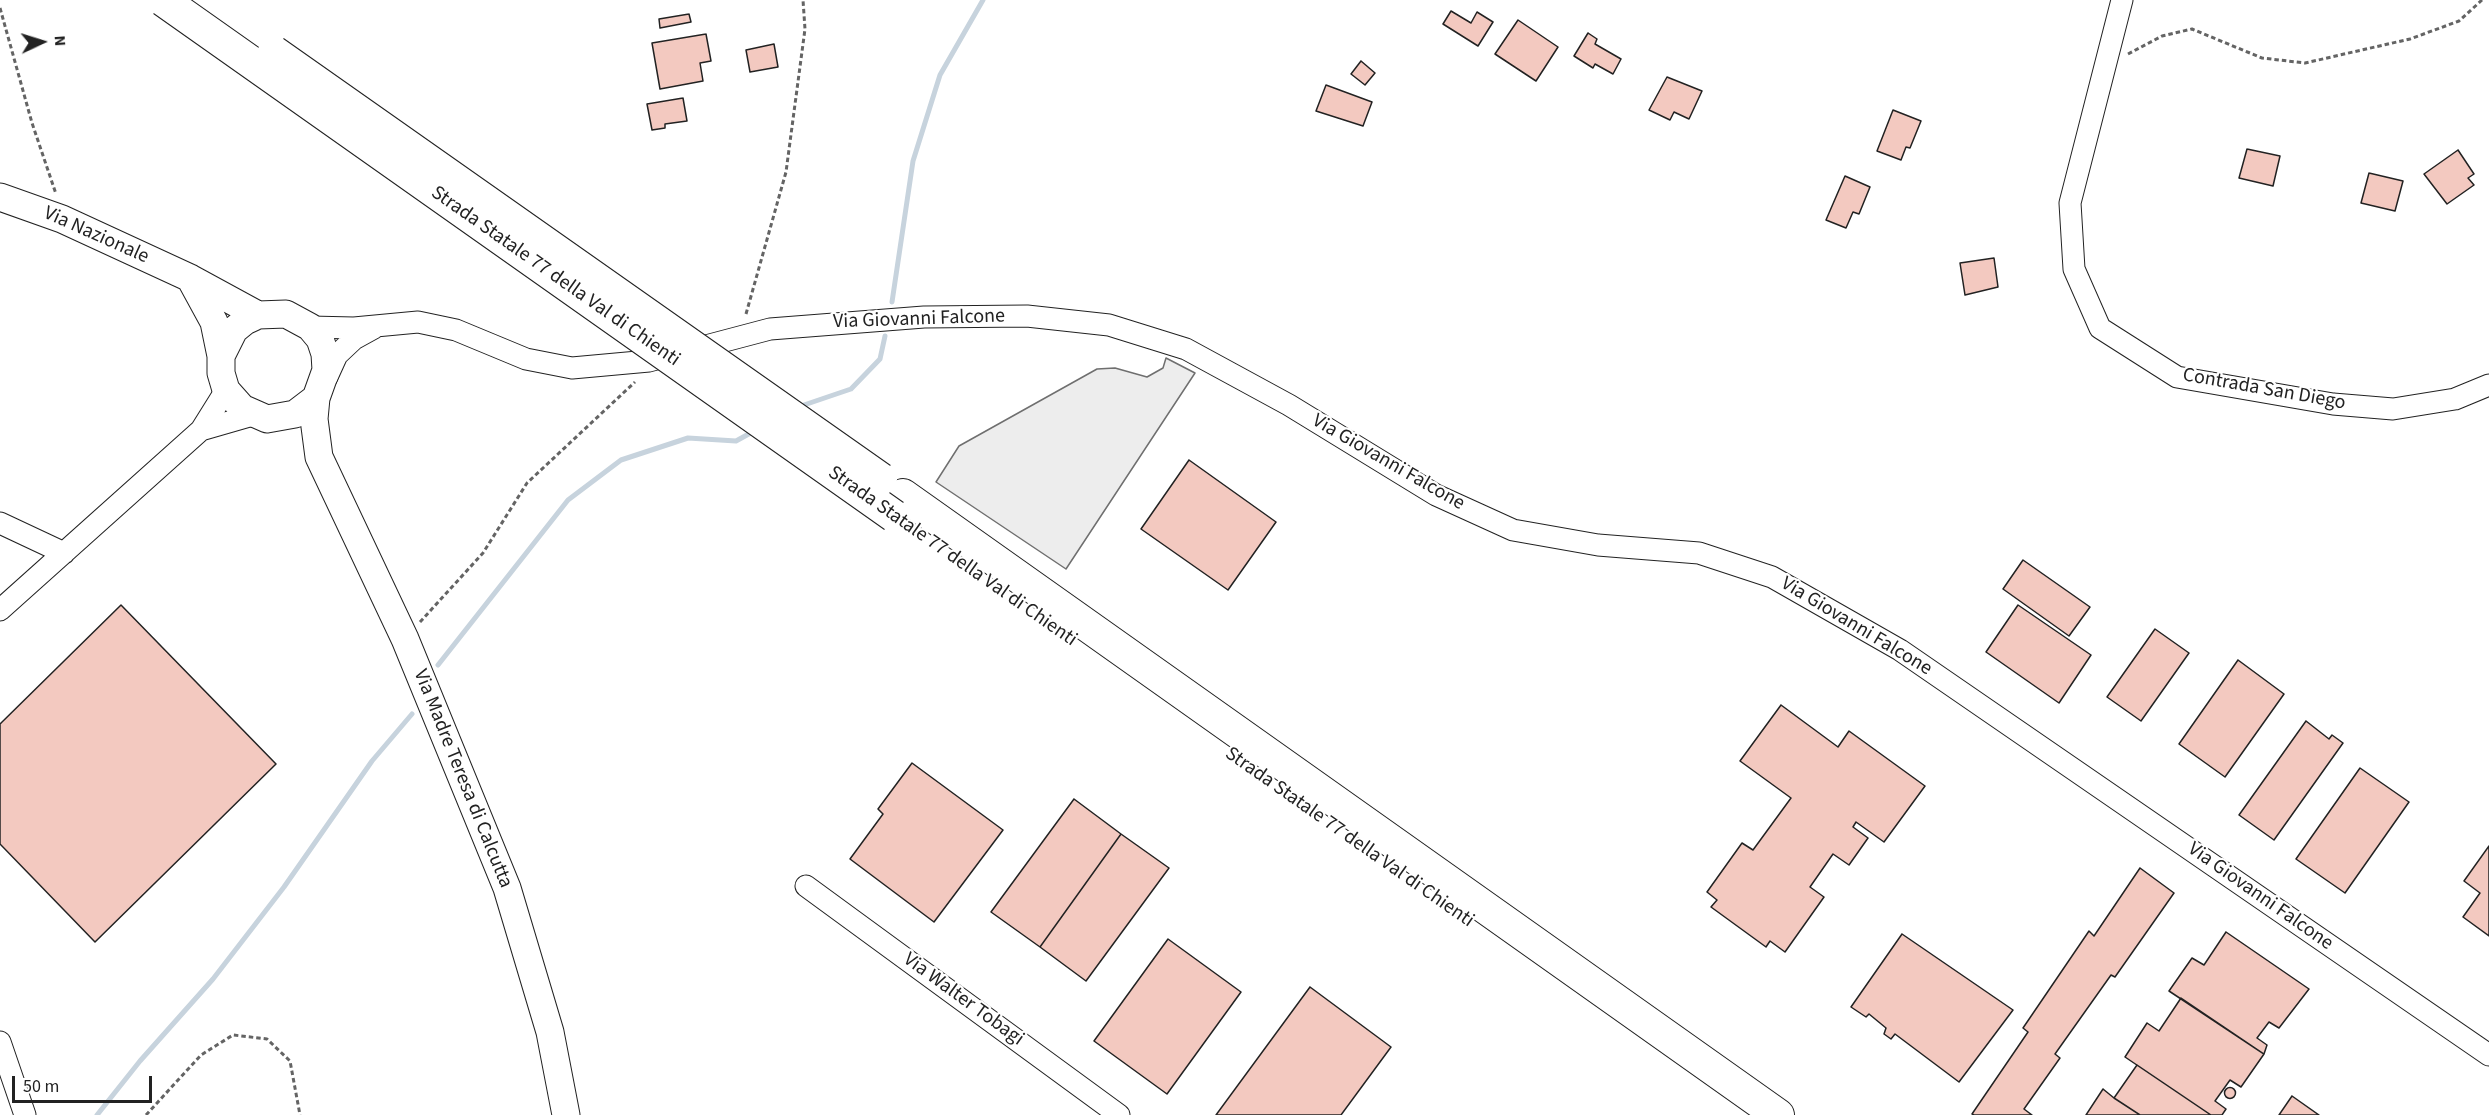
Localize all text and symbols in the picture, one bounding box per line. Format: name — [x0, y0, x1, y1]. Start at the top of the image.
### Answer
north arrow — [12, 12, 72, 72]
text: N — [49, 35, 71, 47]
street label: Strada Statale 77 della Val di Chienti — [426, 182, 684, 372]
street label: Via Nazionale — [40, 202, 152, 270]
street label: Via Giovanni Falcone — [833, 305, 1005, 335]
street label: Contrada San Diego — [2181, 364, 2347, 416]
street label: Via Giovanni Falcone — [1308, 410, 1468, 516]
street label: Strada Statale 77 della Val di Chienti — [823, 462, 1081, 652]
street label: Via Giovanni Falcone — [1776, 572, 1936, 682]
street label: Via Madre Teresa di Calcutta — [407, 666, 517, 892]
street label: Strada Statale 77 della Val di Chienti — [1220, 743, 1478, 933]
street label: Via Giovanni Falcone — [2183, 838, 2337, 956]
street label: Via Walter Tobagi — [898, 948, 1028, 1052]
scale bar — [15, 1064, 154, 1102]
text: 50 m — [23, 1074, 59, 1099]

